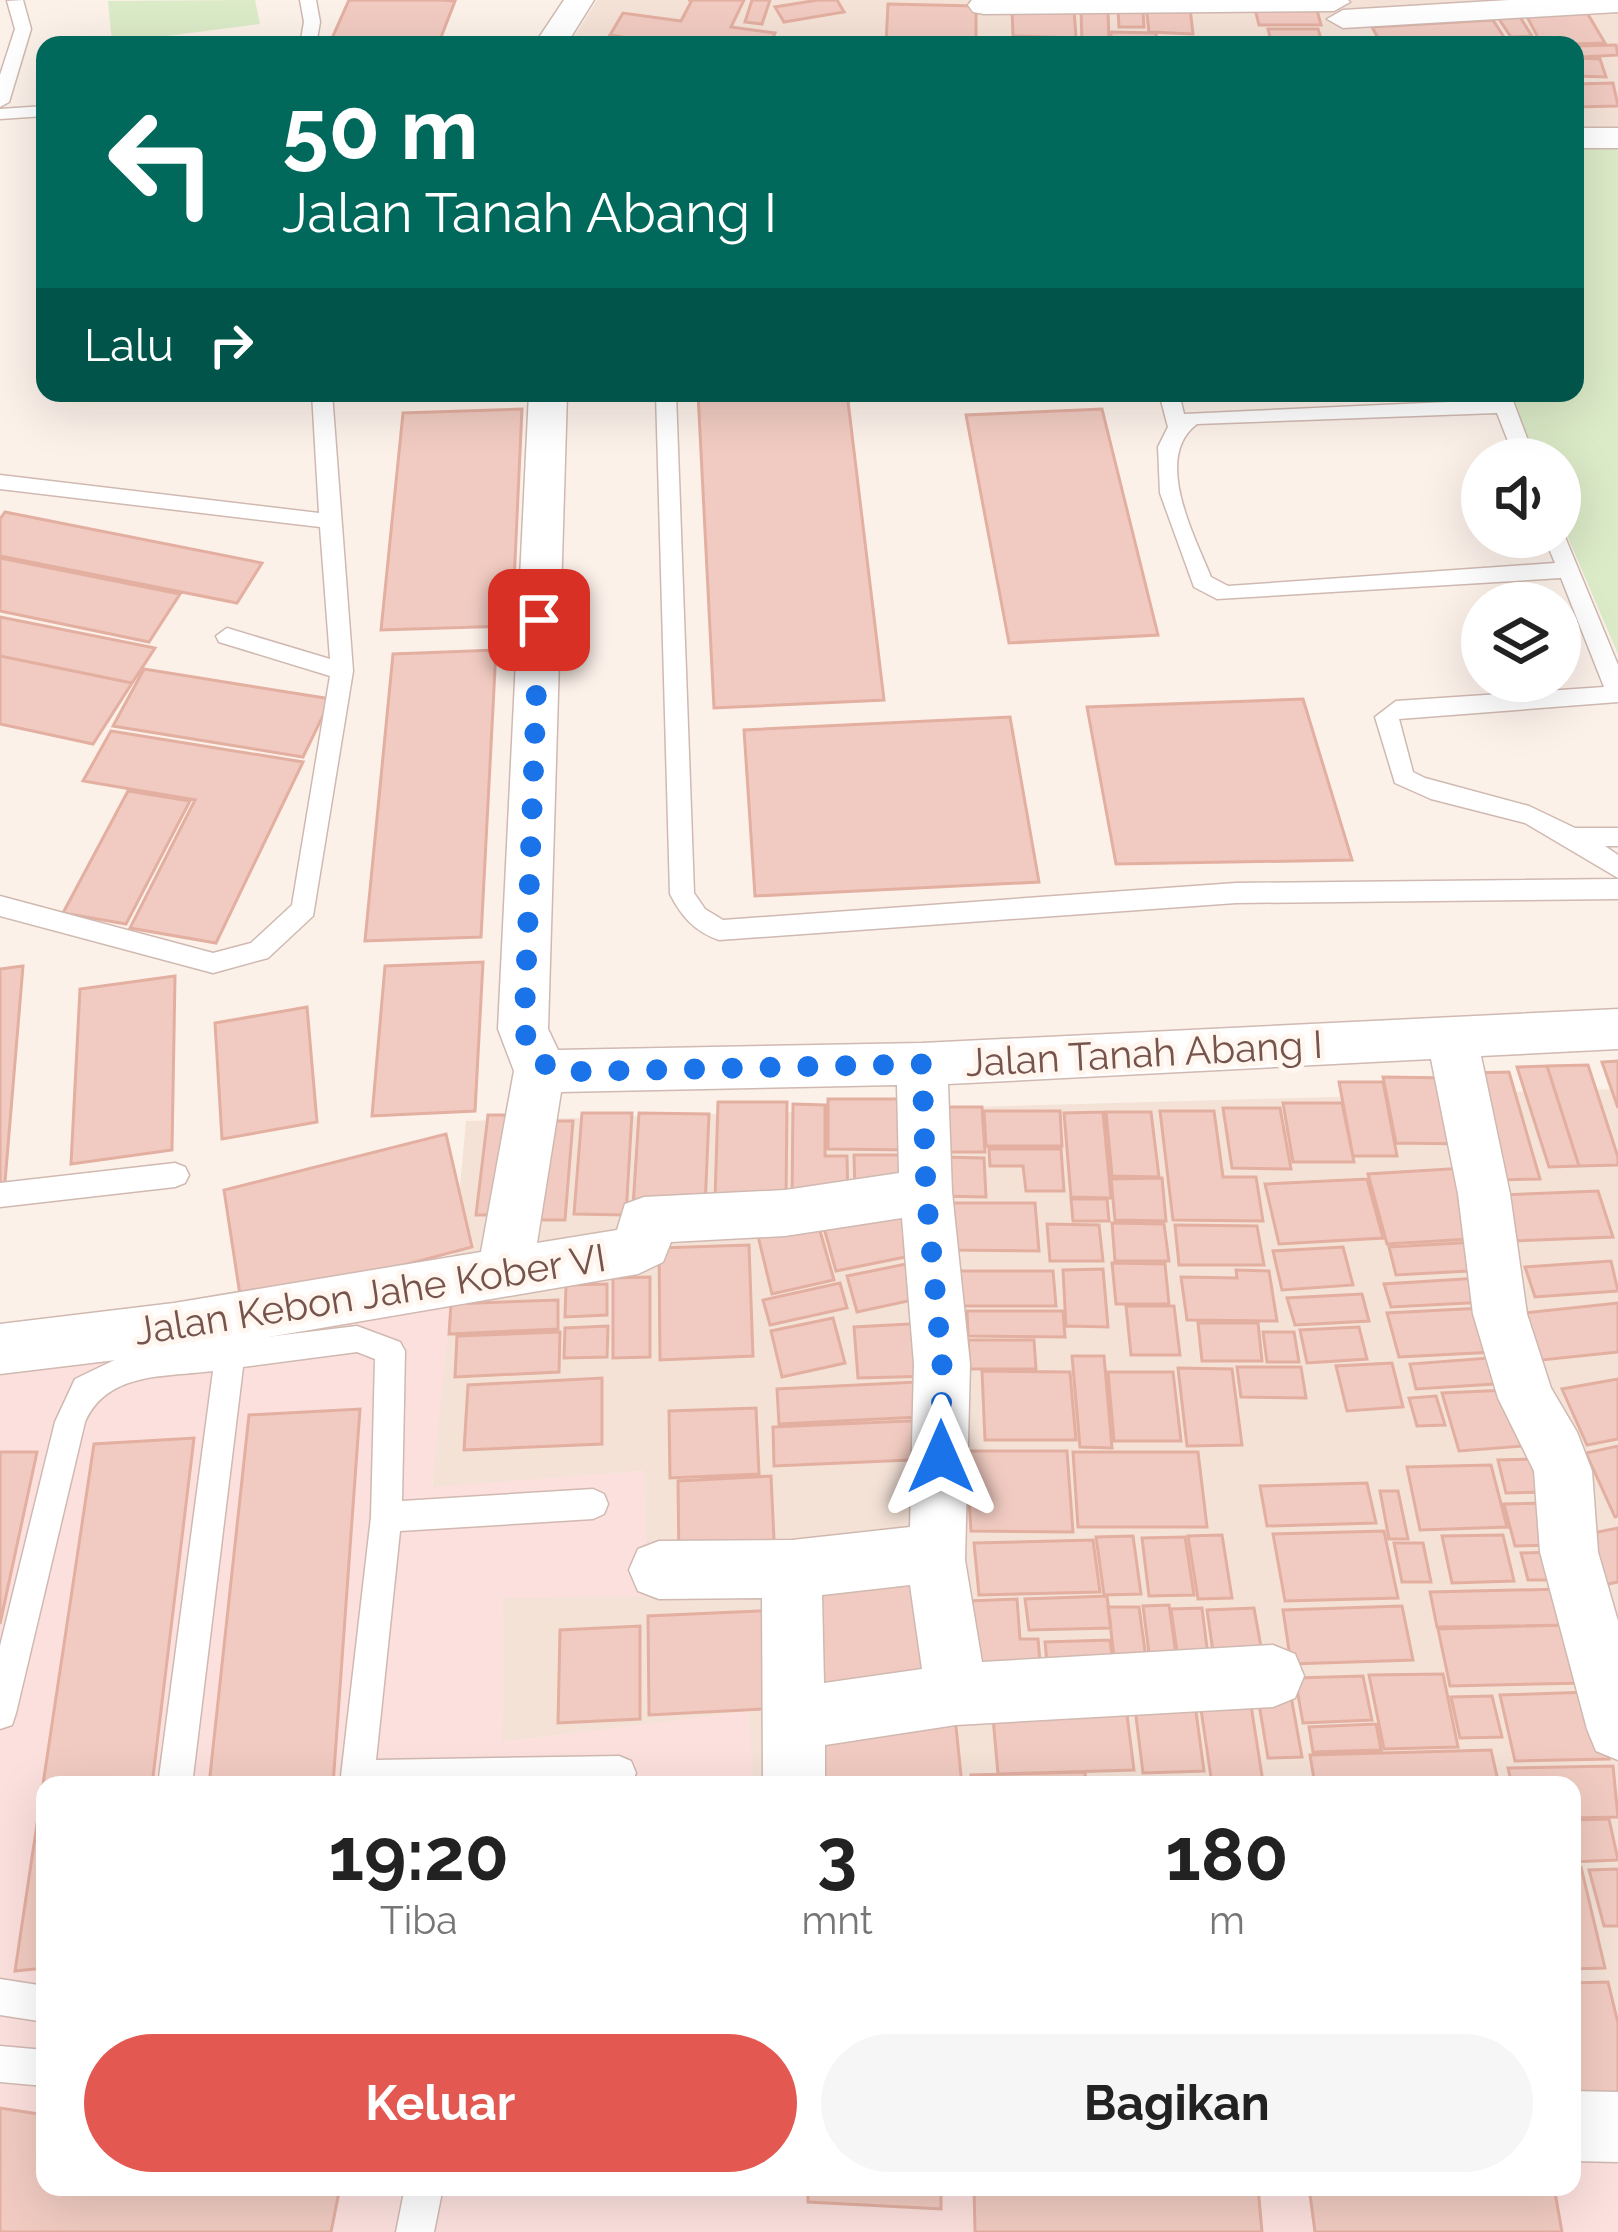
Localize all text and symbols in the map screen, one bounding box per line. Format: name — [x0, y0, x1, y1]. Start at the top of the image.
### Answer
text: 50 m — [282, 80, 478, 179]
icon: left — [84, 84, 240, 240]
text: Jalan Tanah Abang I — [282, 181, 777, 245]
icon: right — [198, 312, 264, 378]
text: Lalu — [84, 319, 174, 372]
map controls — [1461, 438, 1581, 702]
button: sound — [1461, 438, 1581, 558]
pin — [488, 569, 590, 671]
button: layers — [1461, 582, 1581, 702]
icon: arrive — [506, 587, 572, 653]
street label: Jalan Tanah Abang I — [964, 1021, 1324, 1085]
street label: Jalan Kebon Jahe Kober VI — [131, 1234, 609, 1354]
position arrow — [878, 1394, 1004, 1520]
text: 19:20 — [328, 1812, 509, 1897]
text: 3 — [817, 1812, 857, 1897]
text: 180 — [1165, 1812, 1289, 1897]
text: Tiba — [380, 1897, 458, 1943]
text: mnt — [801, 1897, 873, 1943]
text: m — [1209, 1897, 1245, 1943]
button: Keluar — [84, 2034, 797, 2172]
button: Bagikan — [821, 2034, 1533, 2172]

